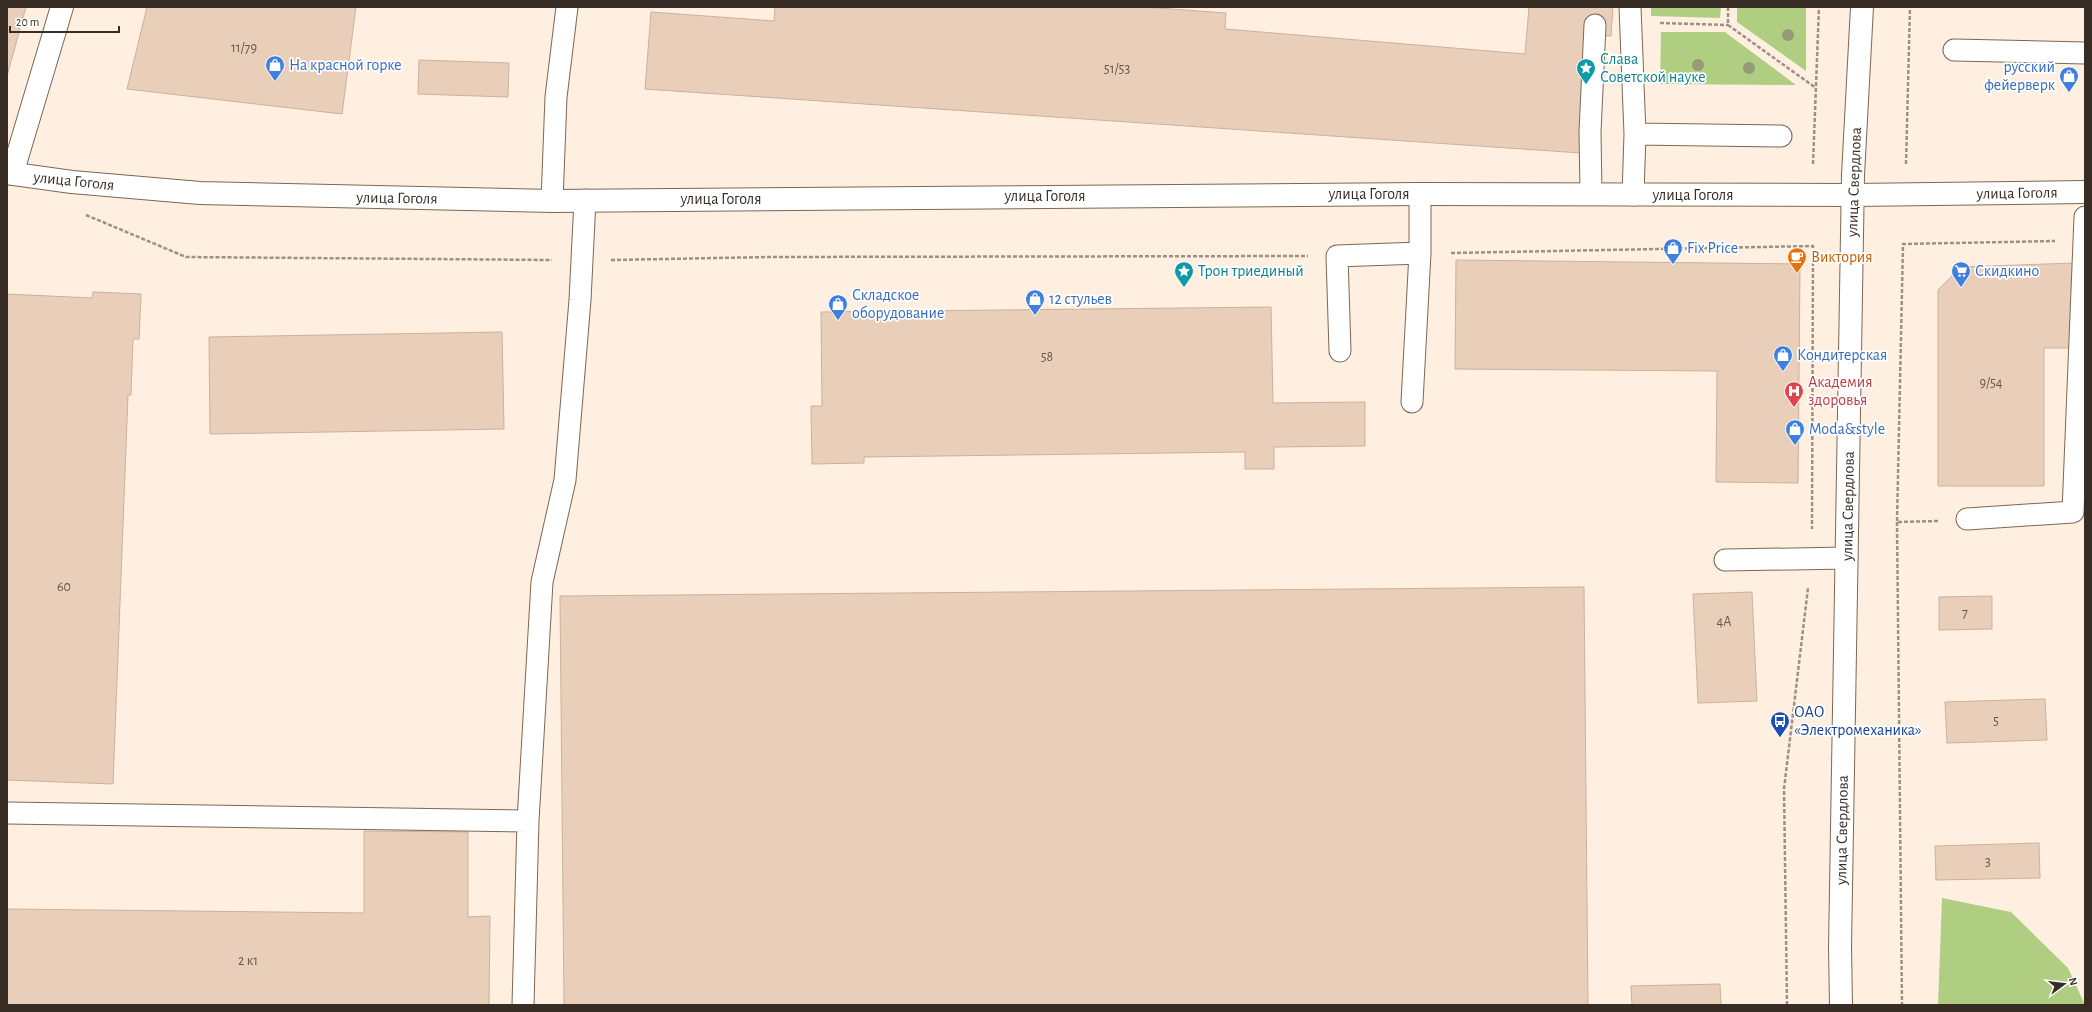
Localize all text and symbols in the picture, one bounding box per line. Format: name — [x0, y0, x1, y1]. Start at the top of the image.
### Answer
scale bar — [10, 8, 119, 34]
text: 20 m — [16, 16, 39, 28]
house number: 11/79 — [231, 41, 257, 55]
place label: Слава Советской науке — [1600, 51, 1706, 86]
shop icon: На красной горке — [264, 54, 286, 82]
place label: На красной горке — [289, 57, 402, 73]
place icon: Слава Советской науке — [1575, 57, 1597, 85]
place label: русский фейерверк — [1984, 59, 2056, 93]
house number: 51/53 — [1104, 62, 1130, 76]
shop icon: русский фейерверк — [2058, 65, 2080, 93]
street label: улица Свердлова — [1844, 127, 1865, 238]
street label: улица Гоголя — [32, 169, 115, 194]
street label: улица Гоголя — [1975, 184, 2058, 203]
street label: улица Гоголя — [1327, 186, 1410, 203]
street label: улица Гоголя — [1651, 187, 1734, 204]
street label: улица Гоголя — [1003, 188, 1086, 205]
street label: улица Гоголя — [355, 189, 438, 208]
street label: улица Гоголя — [679, 191, 762, 208]
shop icon: Fix Price — [1662, 237, 1684, 265]
place label: Fix Price — [1687, 240, 1738, 256]
cafe icon: Виктория — [1786, 246, 1808, 274]
place label: Виктория — [1811, 249, 1873, 265]
place icon: Трон триединый — [1173, 260, 1195, 288]
supermarket icon: Скидкино — [1950, 260, 1972, 288]
place label: Трон триединый — [1198, 263, 1304, 279]
place label: Скидкино — [1975, 263, 2040, 279]
place label: Складское оборудование — [852, 287, 944, 322]
shop icon: 12 стульев — [1024, 288, 1046, 316]
place label: 12 стульев — [1049, 291, 1112, 308]
shop icon: Складское оборудование — [827, 293, 849, 321]
shop icon: Кондитерская — [1772, 344, 1794, 372]
place label: Кондитерская — [1797, 347, 1887, 363]
house number: 58 — [1041, 350, 1053, 364]
place label: Академия здоровья — [1808, 374, 1872, 408]
house number: 9/54 — [1979, 376, 2003, 390]
hospital icon: Академия здоровья — [1783, 380, 1805, 408]
shop icon: Moda&style — [1784, 418, 1806, 446]
place label: Moda&style — [1809, 421, 1885, 438]
street label: улица Свердлова — [1839, 451, 1858, 562]
house number: 60 — [57, 580, 71, 594]
house number: 7 — [1962, 606, 1968, 620]
house number: 4А — [1717, 615, 1731, 629]
place label: ОАО «Электромеханика» — [1794, 704, 1922, 738]
bus stop icon: ОАО «Электромеханика» — [1769, 710, 1791, 738]
house number: 5 — [1993, 714, 1999, 728]
street label: улица Свердлова — [1833, 775, 1852, 886]
house number: 3 — [1985, 855, 1991, 869]
house number: 2 к1 — [238, 954, 258, 968]
north arrow — [2044, 964, 2084, 1004]
text: N — [2067, 976, 2079, 987]

